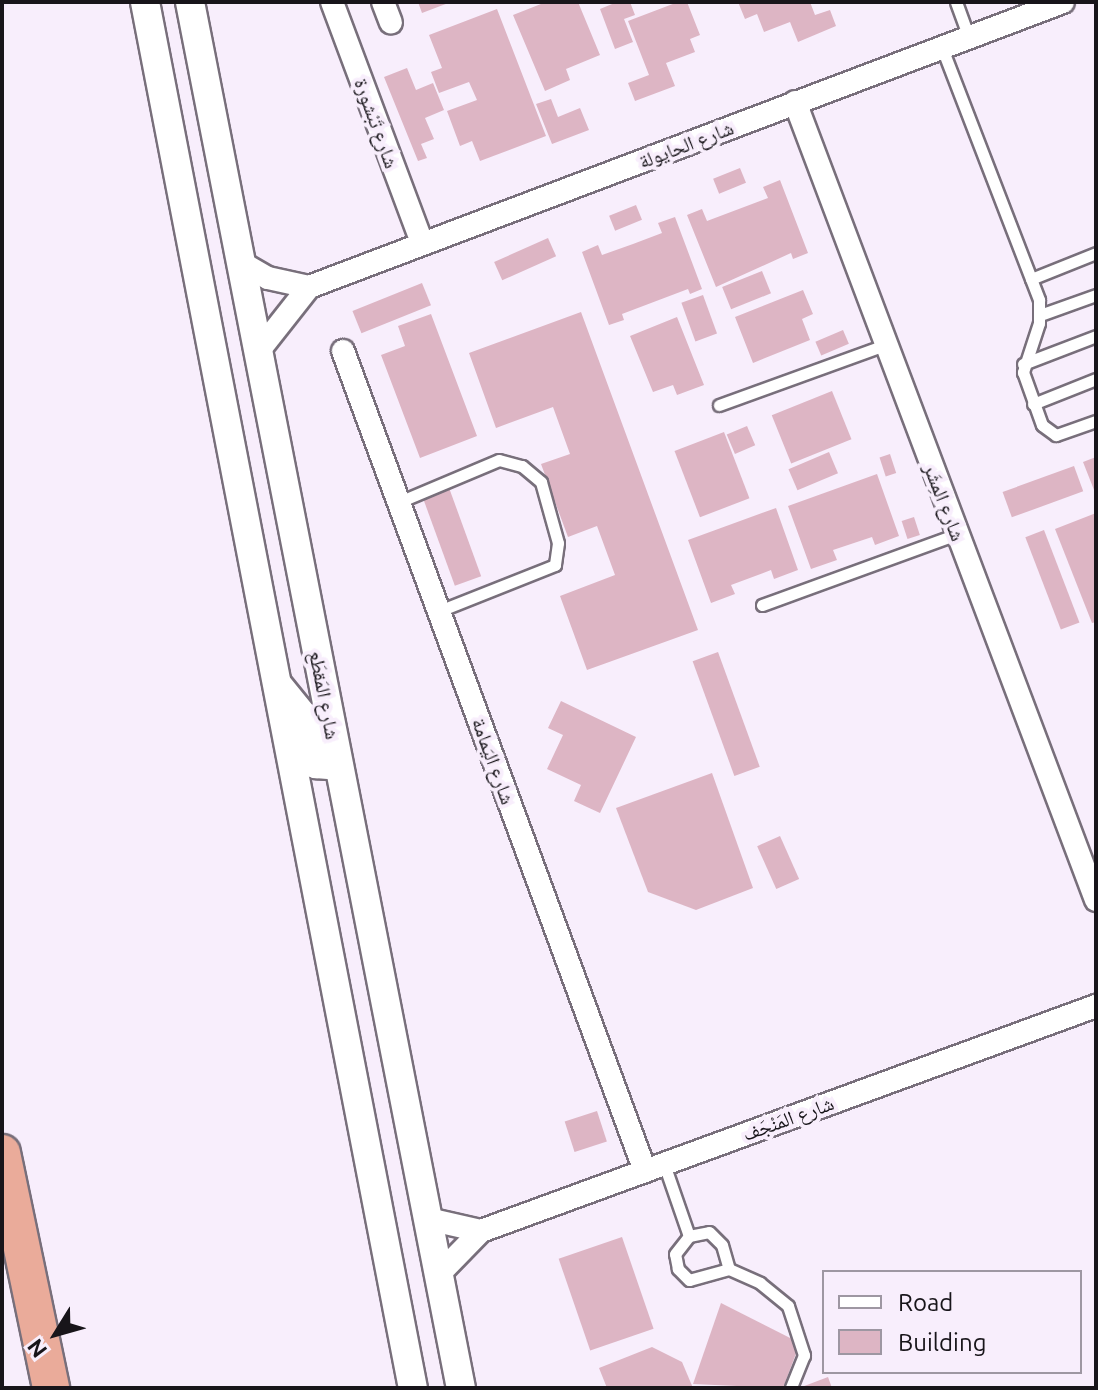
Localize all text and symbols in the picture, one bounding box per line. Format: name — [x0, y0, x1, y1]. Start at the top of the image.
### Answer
street label: شارع تَبْشورة — [350, 75, 404, 171]
street label: شارع الحايولة — [635, 115, 737, 173]
street label: شارع المِشَر — [919, 460, 971, 544]
street label: شارع المَقطَع — [305, 649, 345, 741]
street label: شارع اليَمامة — [467, 714, 521, 808]
street label: شارع المَنْجَف — [739, 1090, 837, 1146]
legend — [822, 1270, 1082, 1374]
text: Road — [898, 1289, 953, 1316]
north arrow — [16, 1294, 96, 1374]
text: Building — [898, 1329, 986, 1356]
text: N — [22, 1335, 51, 1363]

